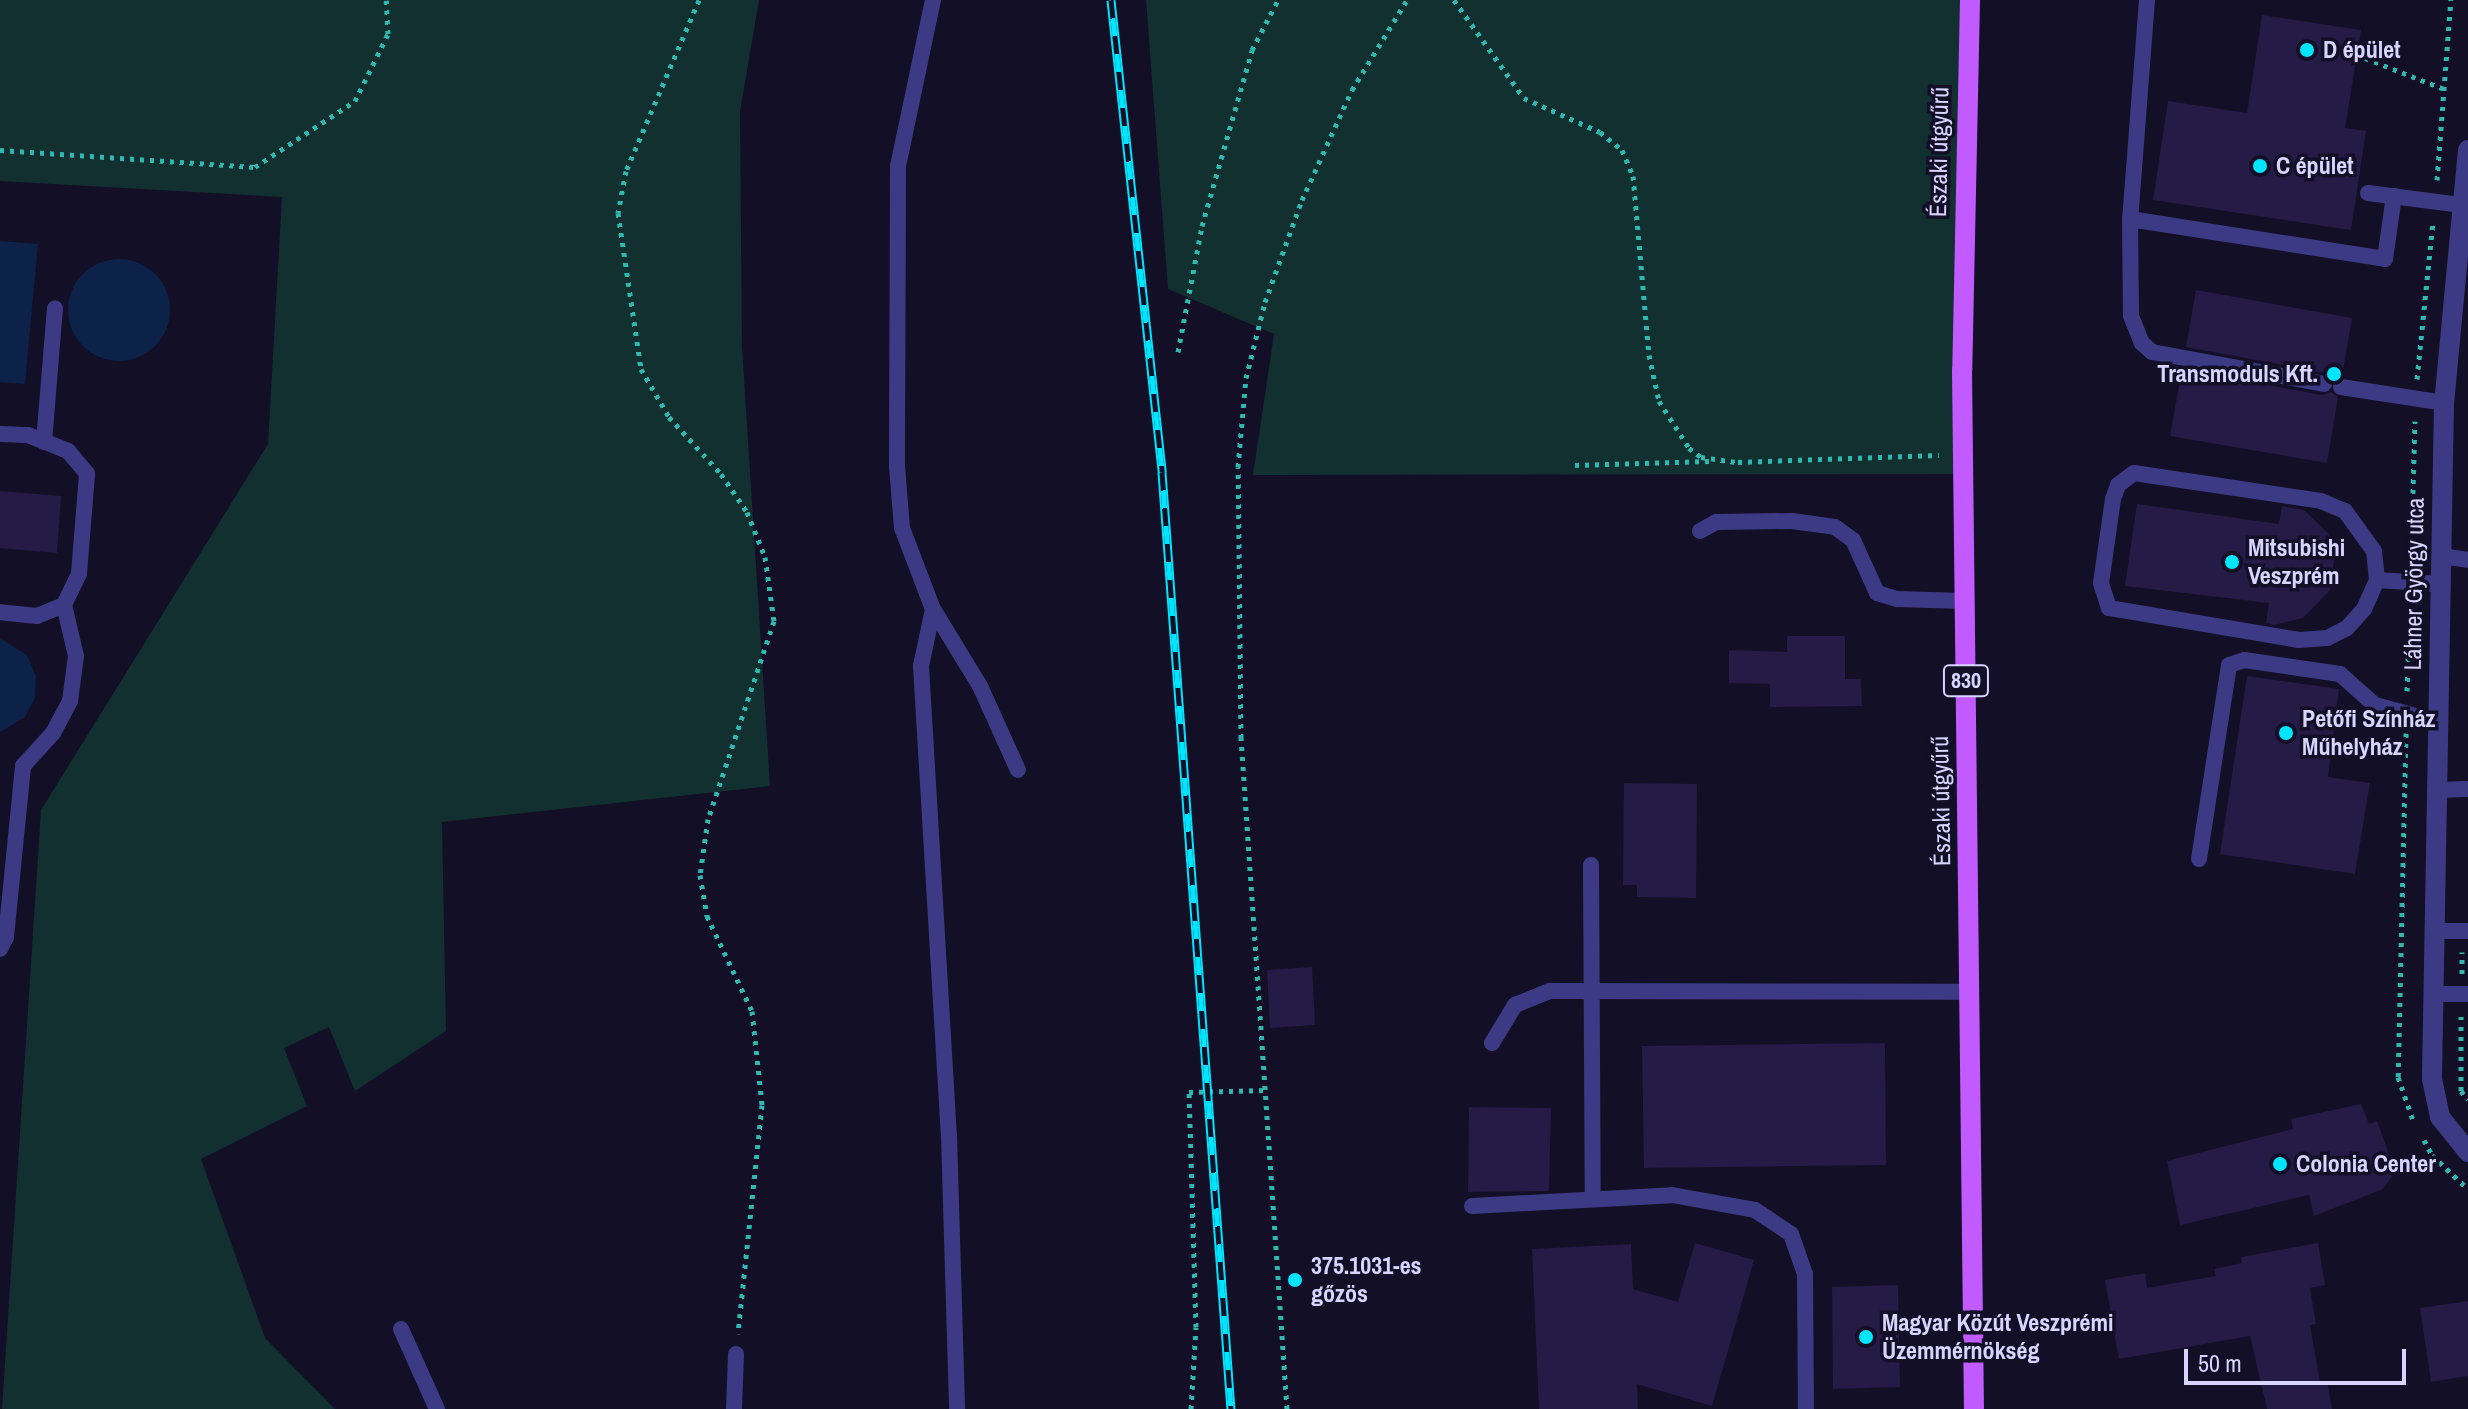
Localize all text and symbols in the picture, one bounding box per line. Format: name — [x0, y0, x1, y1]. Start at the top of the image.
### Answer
place label: D épület — [2323, 36, 2401, 64]
marker: D épület — [2298, 41, 2316, 59]
street label: Északi útgyűrű — [1923, 87, 1955, 217]
place label: C épület — [2276, 152, 2354, 180]
marker: C épület — [2251, 157, 2269, 175]
place label: Transmoduls Kft. — [2157, 360, 2318, 388]
marker: Transmoduls Kft. — [2325, 365, 2343, 383]
street label: Láhner György utca — [2398, 497, 2430, 671]
place label: Mitsubishi Veszprém — [2248, 534, 2345, 590]
marker: Mitsubishi Veszprém — [2223, 553, 2241, 571]
road number: 830 — [1942, 663, 1990, 699]
place label: Petőfi Színház Műhelyház — [2302, 705, 2435, 761]
marker: Petőfi Színház Műhelyház — [2277, 724, 2295, 742]
street label: Északi útgyűrű — [1925, 736, 1957, 866]
place label: Colonia Center — [2296, 1150, 2436, 1178]
marker: Colonia Center — [2271, 1155, 2289, 1173]
place label: 375.1031-es gőzös — [1311, 1252, 1422, 1308]
marker: 375.1031-es gőzös — [1286, 1271, 1304, 1289]
place label: Magyar Közút Veszprémi Üzemmérnökség — [1882, 1309, 2114, 1365]
marker: Magyar Közút Veszprémi Üzemmérnökség — [1857, 1328, 1875, 1346]
scale bar — [2188, 1333, 2410, 1383]
text: 50 m — [2198, 1347, 2242, 1379]

